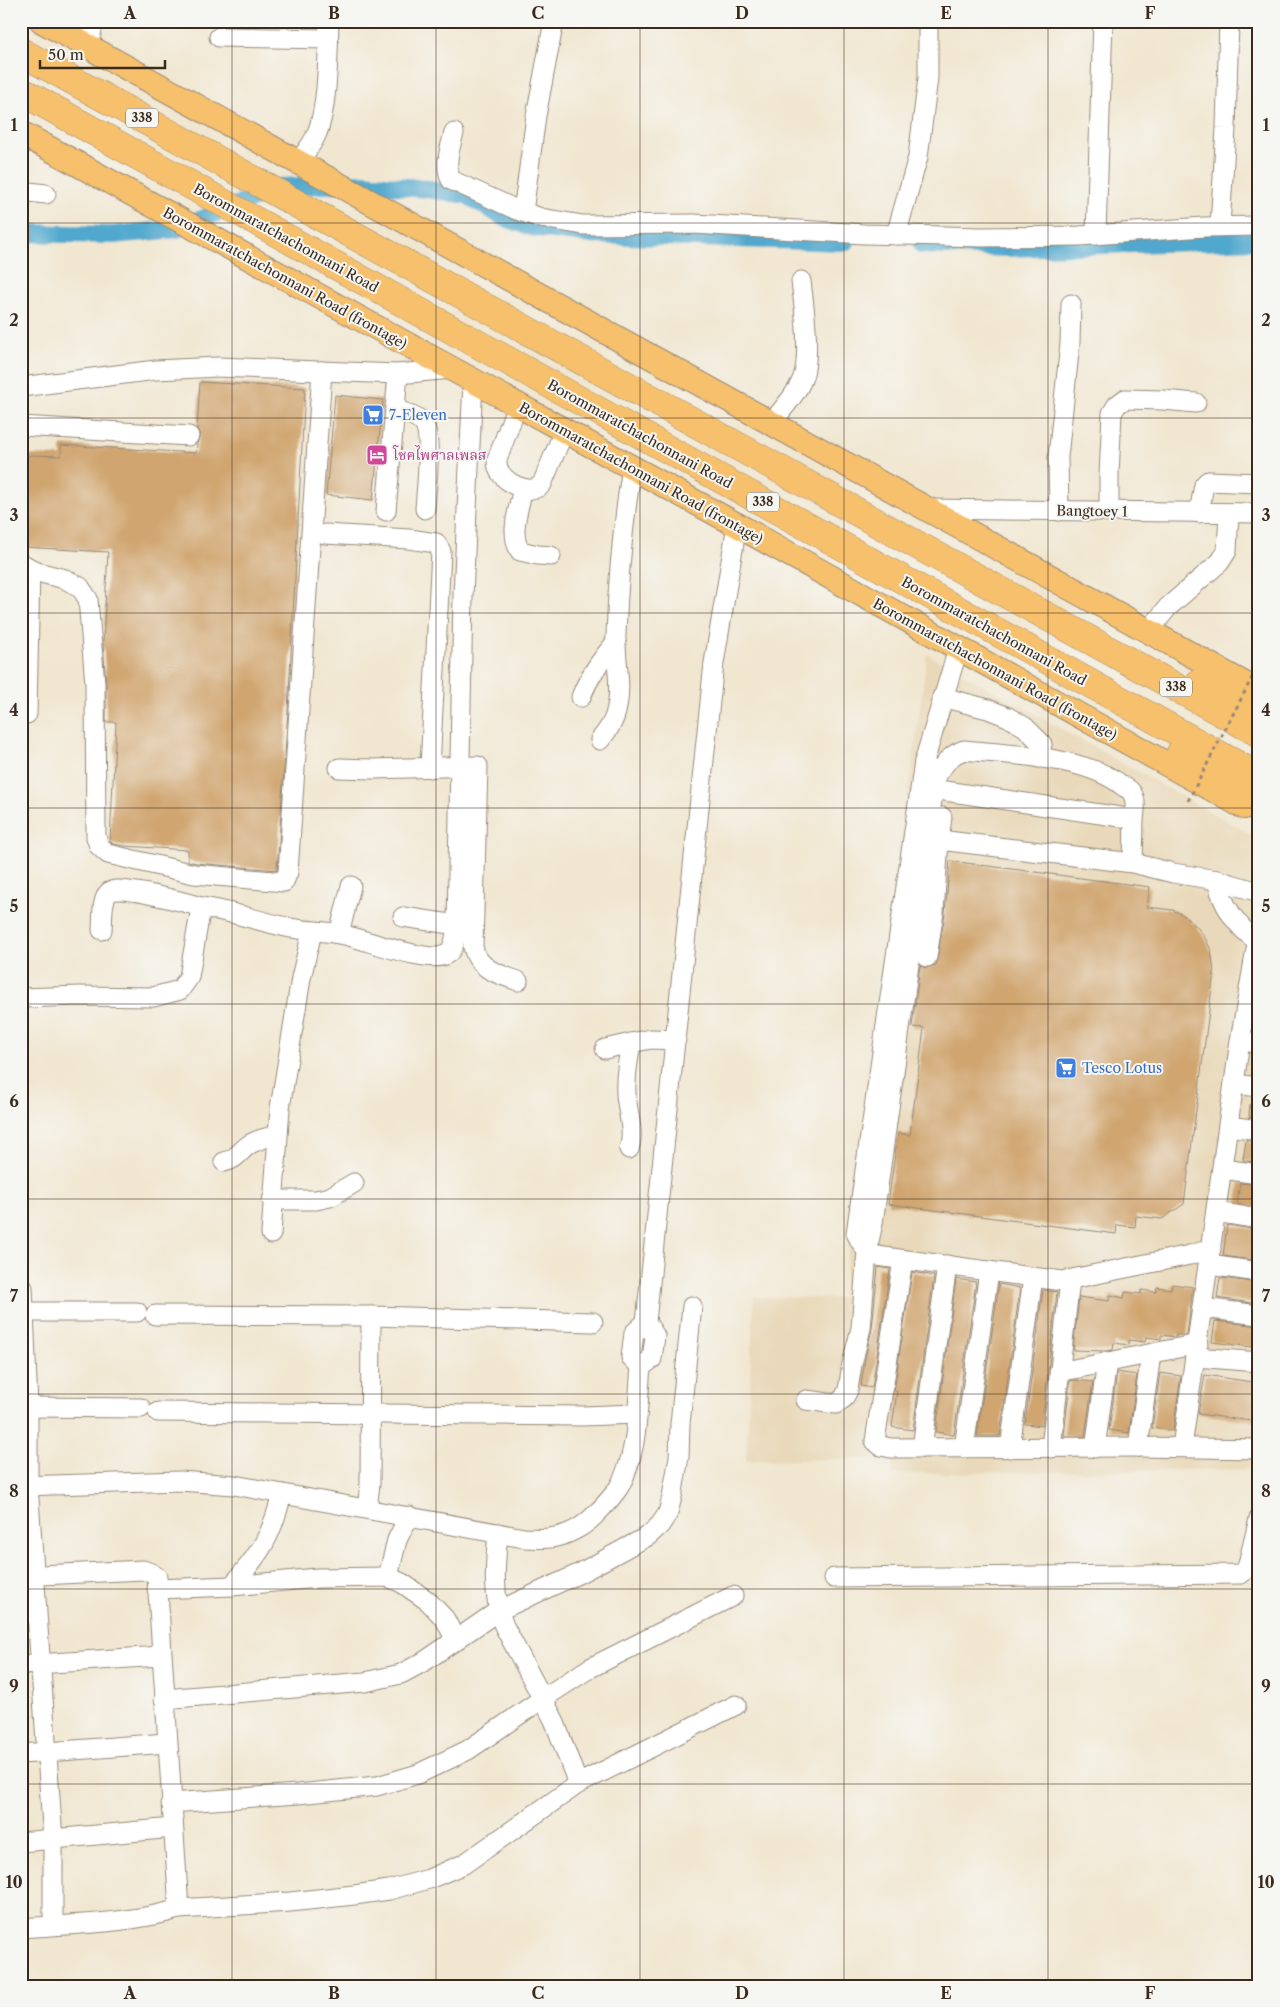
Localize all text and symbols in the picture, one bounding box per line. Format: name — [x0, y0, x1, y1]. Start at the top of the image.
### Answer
text: A — [123, 3, 137, 23]
text: B — [328, 3, 340, 23]
text: C — [532, 3, 544, 23]
text: D — [735, 3, 749, 23]
text: E — [940, 3, 952, 23]
text: F — [1145, 3, 1156, 23]
scale bar — [40, 38, 165, 70]
text: 50 m — [48, 45, 84, 64]
road number: 338 — [126, 109, 158, 128]
text: 1 — [10, 115, 18, 135]
text: 1 — [1262, 115, 1270, 135]
street label: Borommaratchachonnani Road — [190, 180, 382, 297]
street label: Borommaratchachonnani Road (frontage) — [160, 203, 410, 353]
text: 2 — [9, 310, 19, 330]
text: 2 — [1261, 310, 1271, 330]
street label: Borommaratchachonnani Road — [544, 376, 736, 493]
street label: Borommaratchachonnani Road (frontage) — [516, 398, 766, 548]
supermarket icon: 7-Eleven — [361, 403, 385, 427]
place label: 7-Eleven — [389, 406, 447, 424]
hotel icon: โชคไพศาลเพลส — [365, 443, 389, 467]
place label: โชคไพศาลเพลส — [392, 445, 487, 464]
road number: 338 — [747, 492, 779, 512]
street label: Bangtoey 1 — [1056, 501, 1128, 521]
text: 3 — [9, 505, 19, 525]
text: 3 — [1261, 505, 1271, 525]
street label: Borommaratchachonnani Road — [898, 573, 1090, 690]
street label: Borommaratchachonnani Road (frontage) — [870, 594, 1120, 744]
road number: 338 — [1160, 678, 1192, 696]
text: 4 — [9, 700, 19, 720]
text: 4 — [1261, 700, 1271, 720]
text: 5 — [10, 896, 19, 916]
text: 5 — [1262, 896, 1271, 916]
supermarket icon: Tesco Lotus — [1054, 1056, 1078, 1080]
place label: Tesco Lotus — [1082, 1059, 1162, 1077]
text: 6 — [9, 1091, 19, 1111]
text: 6 — [1261, 1091, 1271, 1111]
text: 7 — [10, 1286, 19, 1306]
text: 7 — [1262, 1286, 1271, 1306]
text: 8 — [9, 1481, 19, 1501]
text: 8 — [1261, 1481, 1271, 1501]
text: 9 — [9, 1676, 19, 1696]
text: 9 — [1261, 1676, 1271, 1696]
text: 10 — [5, 1872, 23, 1892]
text: 10 — [1257, 1872, 1275, 1892]
text: A — [123, 1983, 137, 2003]
text: B — [328, 1983, 340, 2003]
text: C — [532, 1983, 544, 2003]
text: D — [735, 1983, 749, 2003]
text: E — [940, 1983, 952, 2003]
text: F — [1145, 1983, 1156, 2003]

